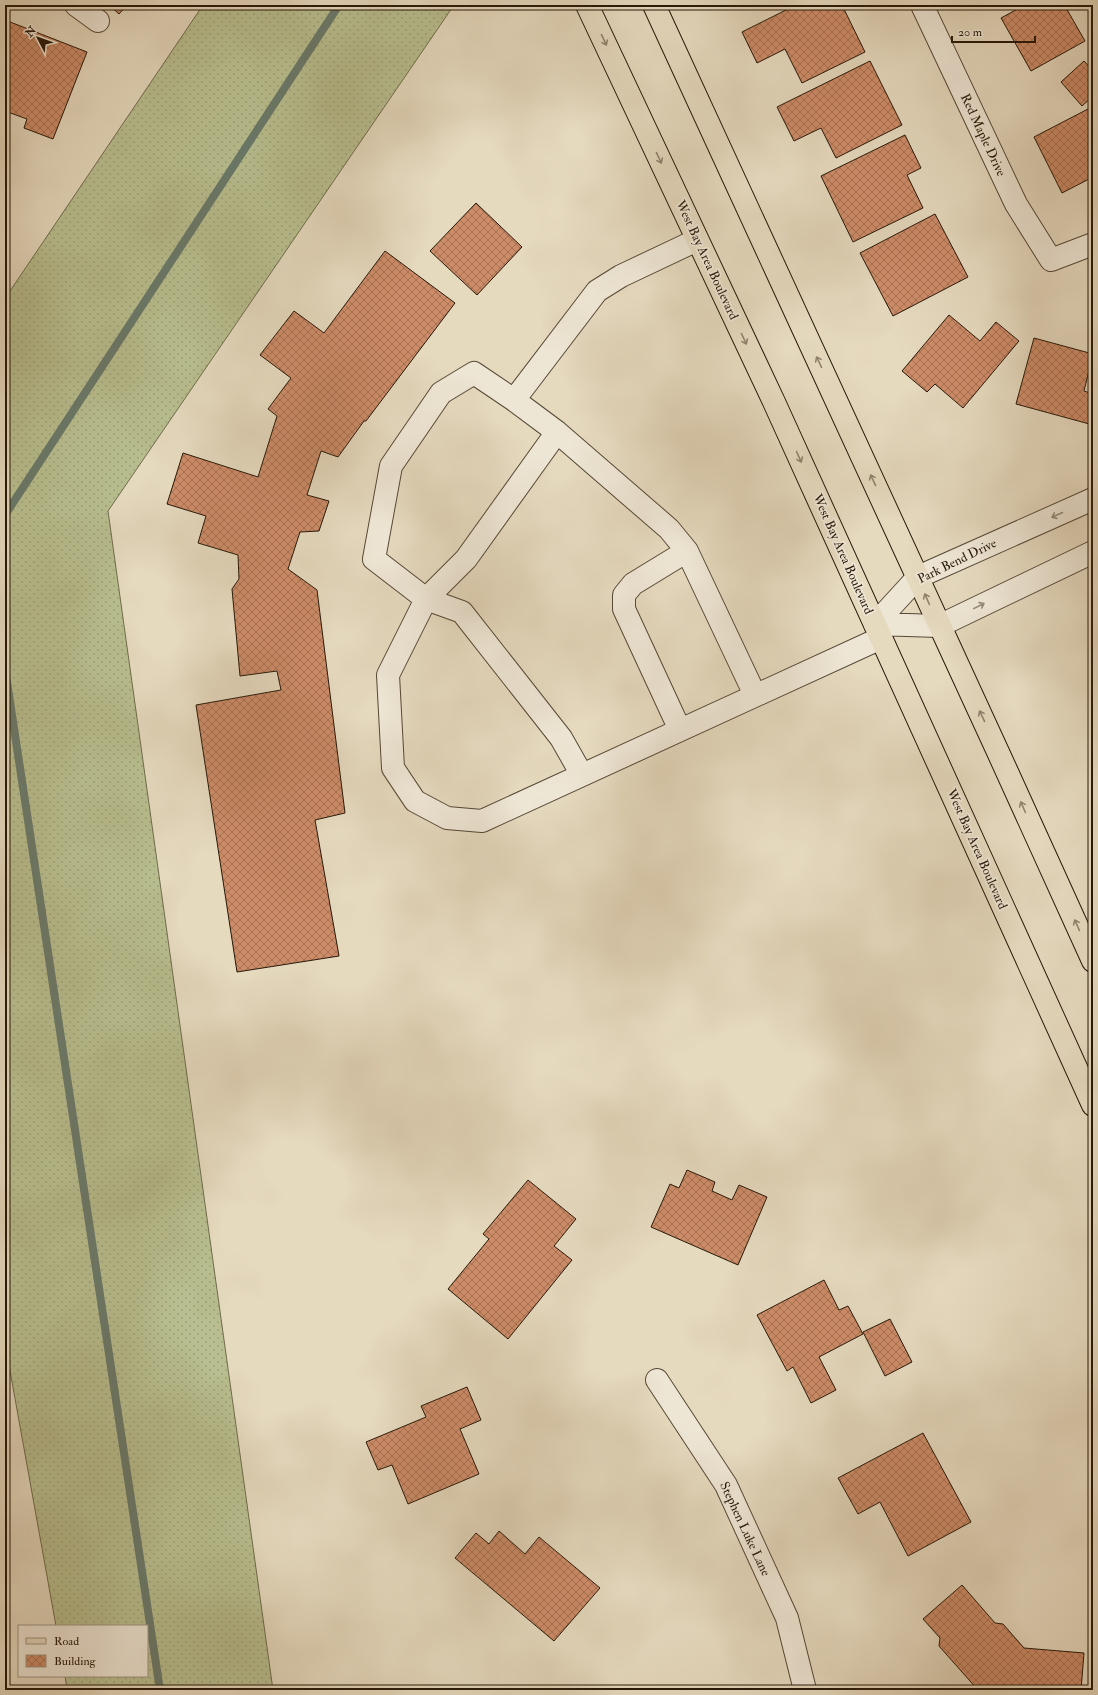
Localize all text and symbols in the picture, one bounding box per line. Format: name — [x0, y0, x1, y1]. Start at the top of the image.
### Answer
north arrow — [18, 18, 58, 58]
scale bar — [952, 18, 1035, 44]
text: N — [22, 23, 40, 41]
text: 20 m — [958, 25, 983, 40]
one-way arrow — [601, 34, 608, 46]
street label: Red Maple Drive — [956, 91, 1009, 180]
one-way arrow — [656, 152, 663, 164]
street label: West Bay Area Boulevard — [671, 197, 742, 323]
one-way arrow — [741, 333, 748, 345]
one-way arrow — [814, 357, 822, 369]
one-way arrow — [796, 451, 803, 463]
one-way arrow — [869, 475, 876, 487]
street label: West Bay Area Boulevard — [808, 490, 877, 618]
one-way arrow — [1052, 512, 1064, 519]
street label: Park Bend Drive — [915, 535, 1000, 587]
one-way arrow — [923, 593, 930, 605]
one-way arrow — [973, 602, 985, 609]
one-way arrow — [978, 711, 985, 723]
street label: West Bay Area Boulevard — [942, 785, 1011, 913]
one-way arrow — [1019, 801, 1026, 813]
one-way arrow — [1073, 919, 1080, 931]
street label: Stephen Luke Lane — [715, 1479, 774, 1580]
legend — [18, 1625, 148, 1677]
text: Road — [54, 1634, 79, 1649]
text: Building — [54, 1654, 97, 1669]

